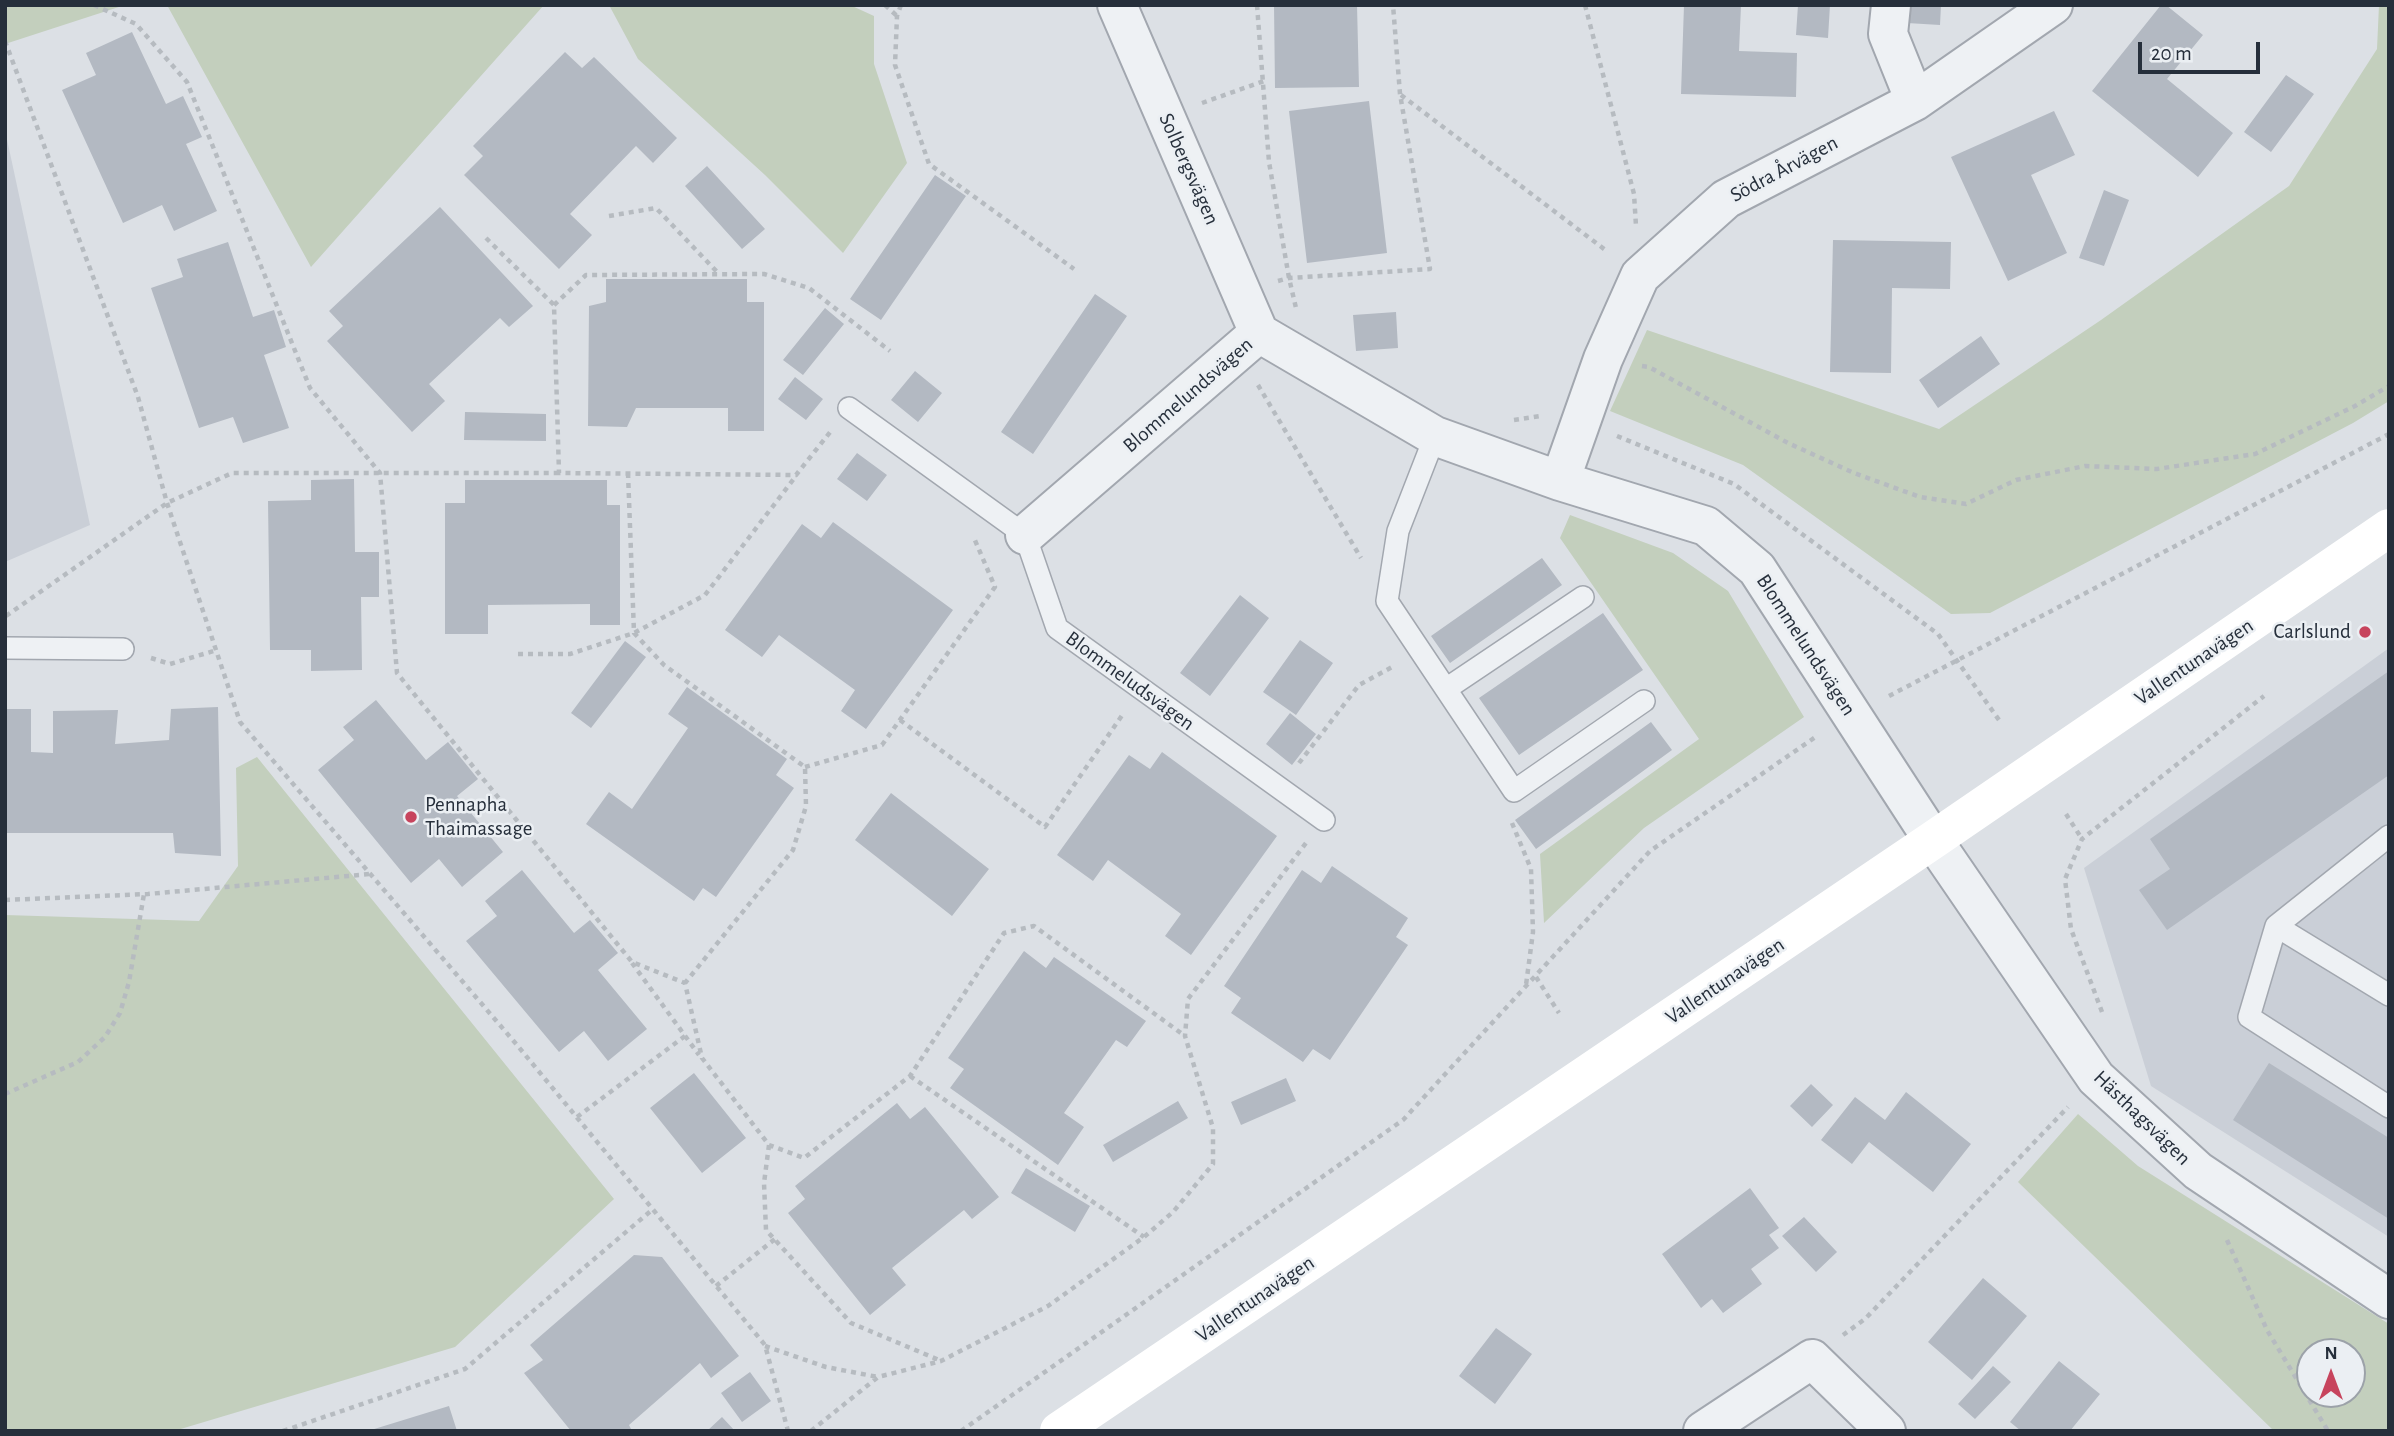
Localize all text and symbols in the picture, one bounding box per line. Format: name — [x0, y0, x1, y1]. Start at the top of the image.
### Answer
scale bar — [2142, 28, 2264, 72]
text: 20 m — [2151, 43, 2192, 64]
street label: Solbergsvägen — [1153, 109, 1225, 229]
street label: Södra Årvägen — [1726, 130, 1842, 208]
street label: Blommelundsvägen — [1118, 332, 1258, 458]
street label: Blommelundsvägen — [1751, 569, 1861, 721]
street label: Vallentunavägen — [2130, 613, 2258, 711]
place label: Carlslund — [2273, 619, 2351, 645]
marker: Carlslund — [2357, 624, 2373, 640]
street label: Blommeludsvägen — [1061, 626, 1199, 736]
place label: Pennapha Thaimassage — [425, 792, 532, 842]
marker: Pennapha Thaimassage — [403, 809, 419, 825]
street label: Vallentunavägen — [1661, 932, 1789, 1030]
street label: Hästhagsvägen — [2088, 1065, 2196, 1171]
street label: Vallentunavägen — [1191, 1250, 1319, 1348]
north arrow — [2296, 1338, 2366, 1408]
text: N — [2324, 1344, 2338, 1363]

